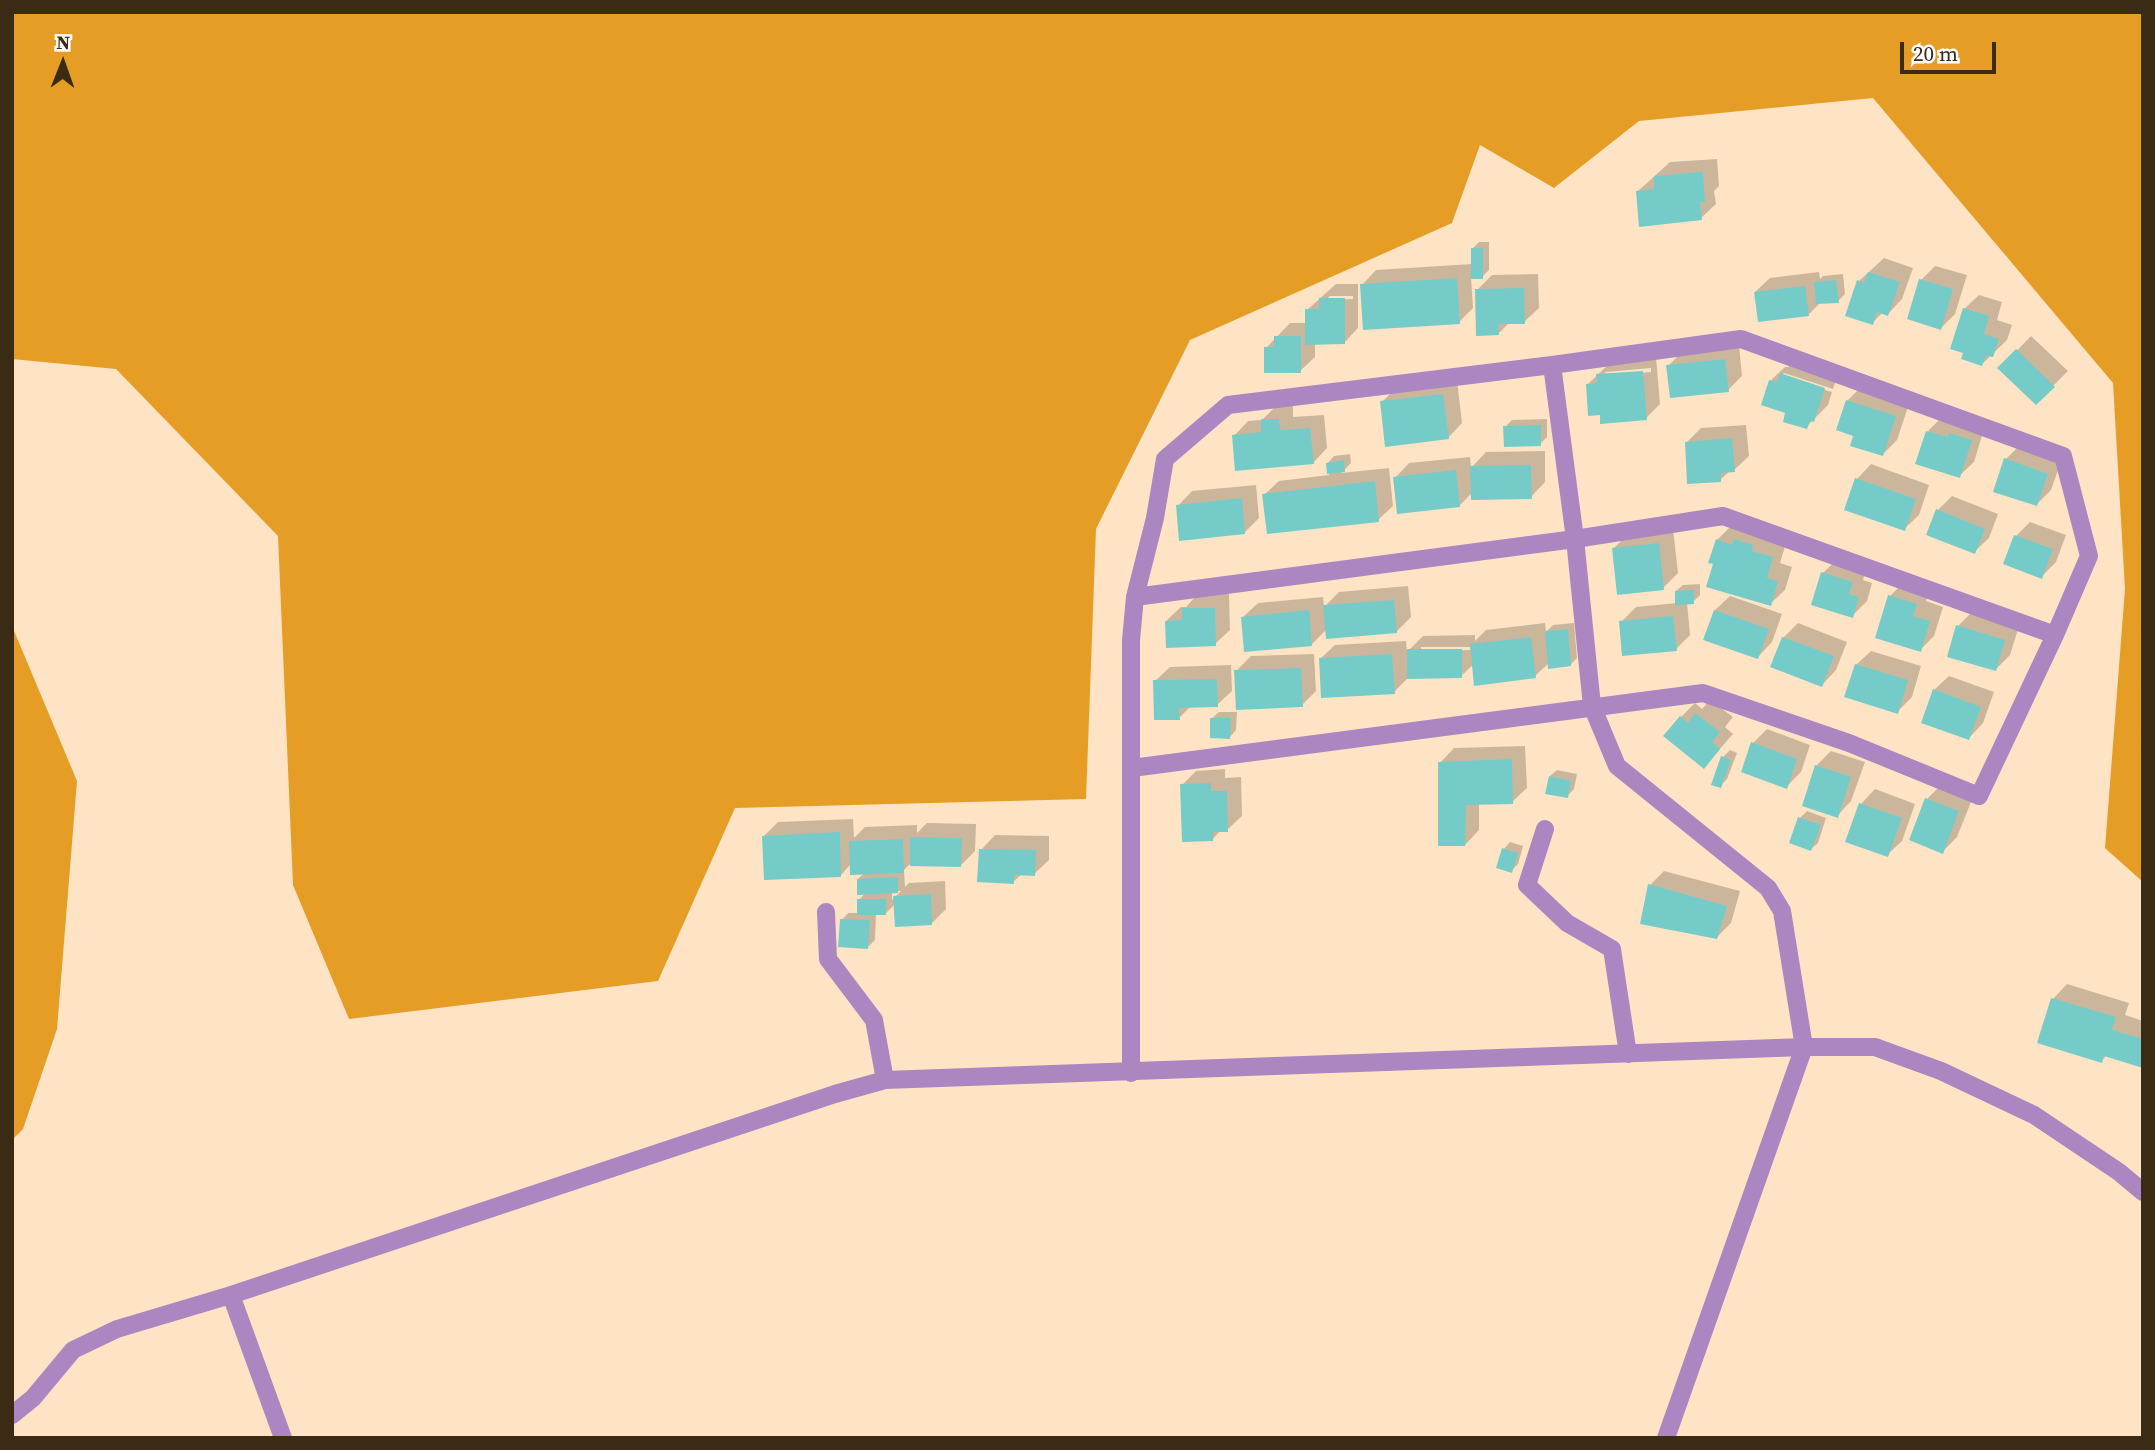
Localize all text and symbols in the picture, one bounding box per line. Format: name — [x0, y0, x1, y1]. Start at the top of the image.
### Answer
north arrow — [28, 28, 98, 98]
scale bar — [1903, 28, 1999, 72]
text: N — [56, 29, 71, 55]
text: 20 m — [1913, 39, 1958, 68]

